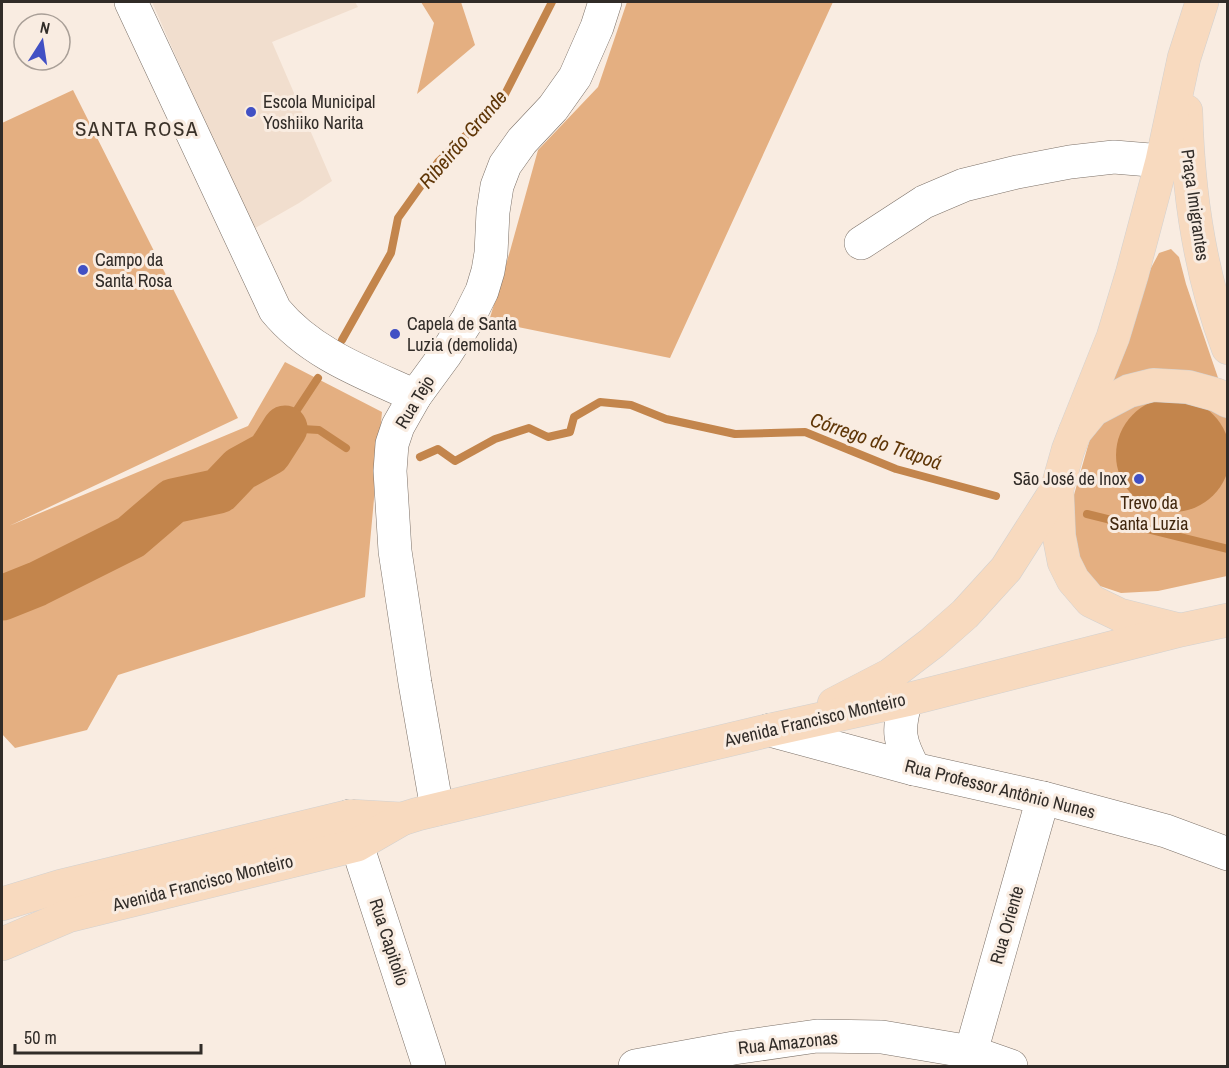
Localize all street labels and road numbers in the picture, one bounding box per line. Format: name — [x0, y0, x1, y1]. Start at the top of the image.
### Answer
street label: Praça Imigrantes — [1175, 148, 1216, 262]
street label: Rua Tejo — [389, 370, 440, 433]
street label: Avenida Francisco Monteiro — [721, 687, 908, 753]
street label: Rua Professor Antônio Nunes — [902, 753, 1098, 824]
street label: Avenida Francisco Monteiro — [109, 848, 296, 917]
street label: Rua Oriente — [983, 883, 1030, 967]
street label: Rua Capitolio — [364, 895, 415, 989]
street label: Rua Amazonas — [737, 1025, 839, 1060]

